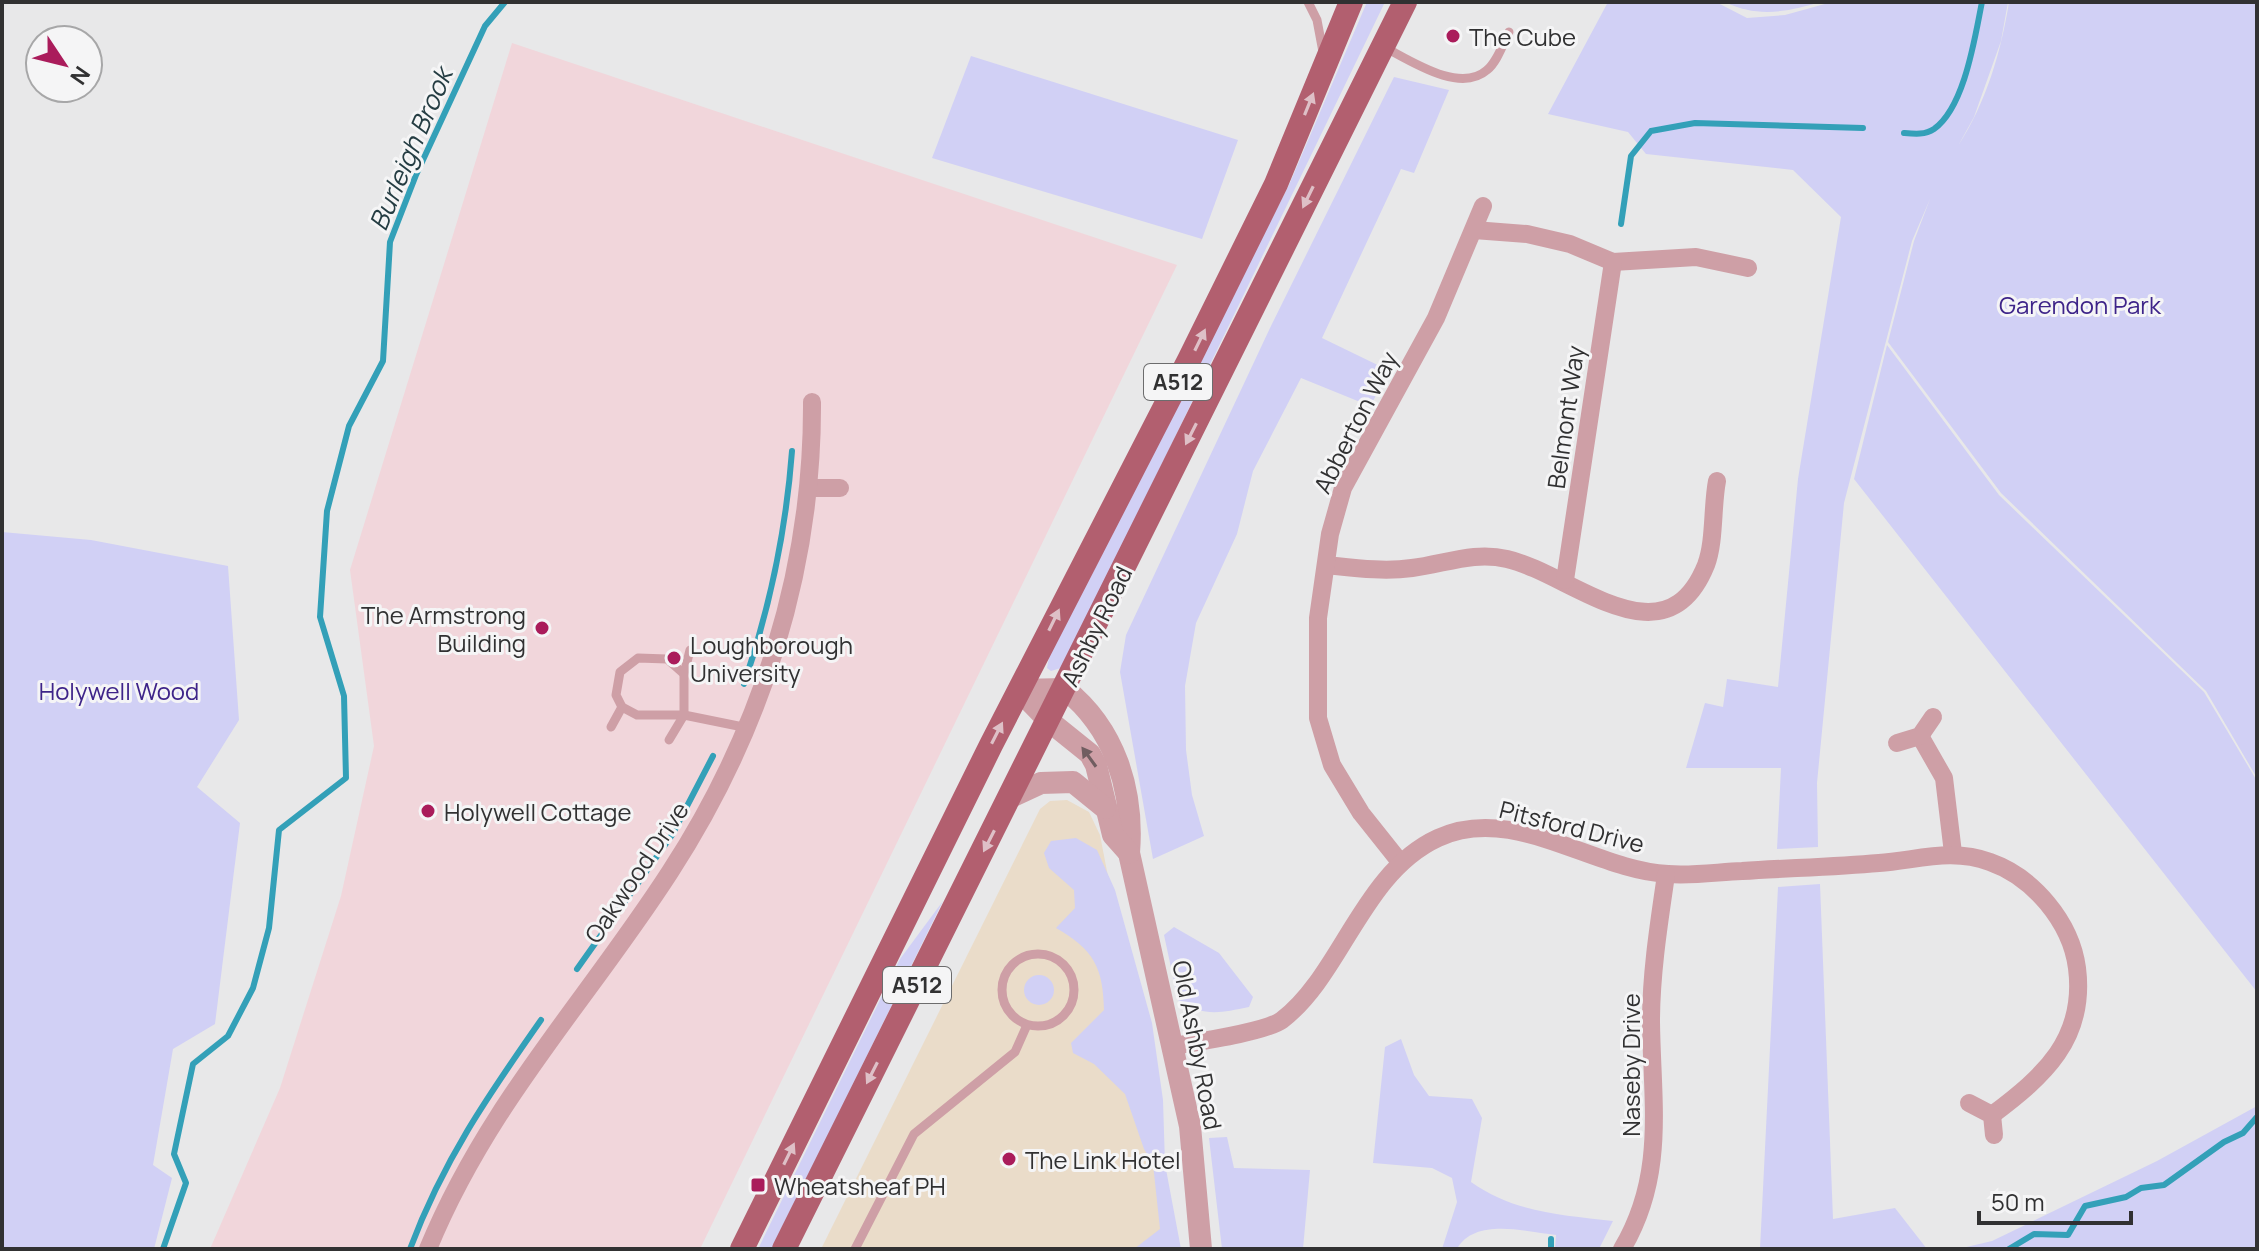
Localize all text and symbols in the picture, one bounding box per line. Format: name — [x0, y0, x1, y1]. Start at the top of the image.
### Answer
place label: The Cube — [1469, 20, 1576, 53]
north arrow — [24, 24, 104, 104]
marker: The Cube — [1444, 27, 1462, 45]
water label: Burleigh Brook — [360, 59, 462, 236]
text: N — [64, 60, 97, 91]
one-way arrow — [1302, 92, 1315, 116]
one-way arrow — [1301, 186, 1315, 209]
park label: Garendon Park — [1999, 288, 2162, 321]
one-way arrow — [1193, 328, 1206, 351]
street label: Belmont Way — [1539, 343, 1591, 491]
street label: Abberton Way — [1305, 345, 1405, 499]
road number: A512 — [1144, 364, 1212, 400]
one-way arrow — [1185, 423, 1198, 446]
street label: Ashby Road — [1053, 560, 1139, 692]
place label: The Armstrong Building — [361, 598, 526, 659]
one-way arrow — [1047, 608, 1061, 631]
marker: The Armstrong Building — [533, 619, 551, 637]
place label: Loughborough University — [690, 628, 853, 689]
marker: Loughborough University — [665, 649, 683, 667]
park label: Holywell Wood — [39, 674, 199, 707]
one-way arrow — [990, 722, 1003, 745]
one-way arrow — [1081, 746, 1097, 768]
street label: Pitsford Drive — [1496, 792, 1648, 860]
place label: Holywell Cottage — [444, 795, 632, 828]
street label: Oakwood Drive — [576, 795, 696, 949]
marker: Holywell Cottage — [419, 802, 437, 820]
one-way arrow — [982, 829, 996, 852]
street label: Old Ashby Road — [1165, 957, 1231, 1133]
road number: A512 — [883, 967, 951, 1003]
street label: Naseby Drive — [1614, 993, 1647, 1137]
one-way arrow — [866, 1062, 879, 1085]
one-way arrow — [782, 1142, 796, 1165]
place label: The Link Hotel — [1025, 1143, 1181, 1176]
marker: The Link Hotel — [1000, 1150, 1018, 1168]
place label: Wheatsheaf PH — [774, 1169, 946, 1202]
scale bar — [1979, 1175, 2131, 1225]
marker: Wheatsheaf PH — [749, 1176, 767, 1194]
text: 50 m — [1991, 1185, 2045, 1218]

